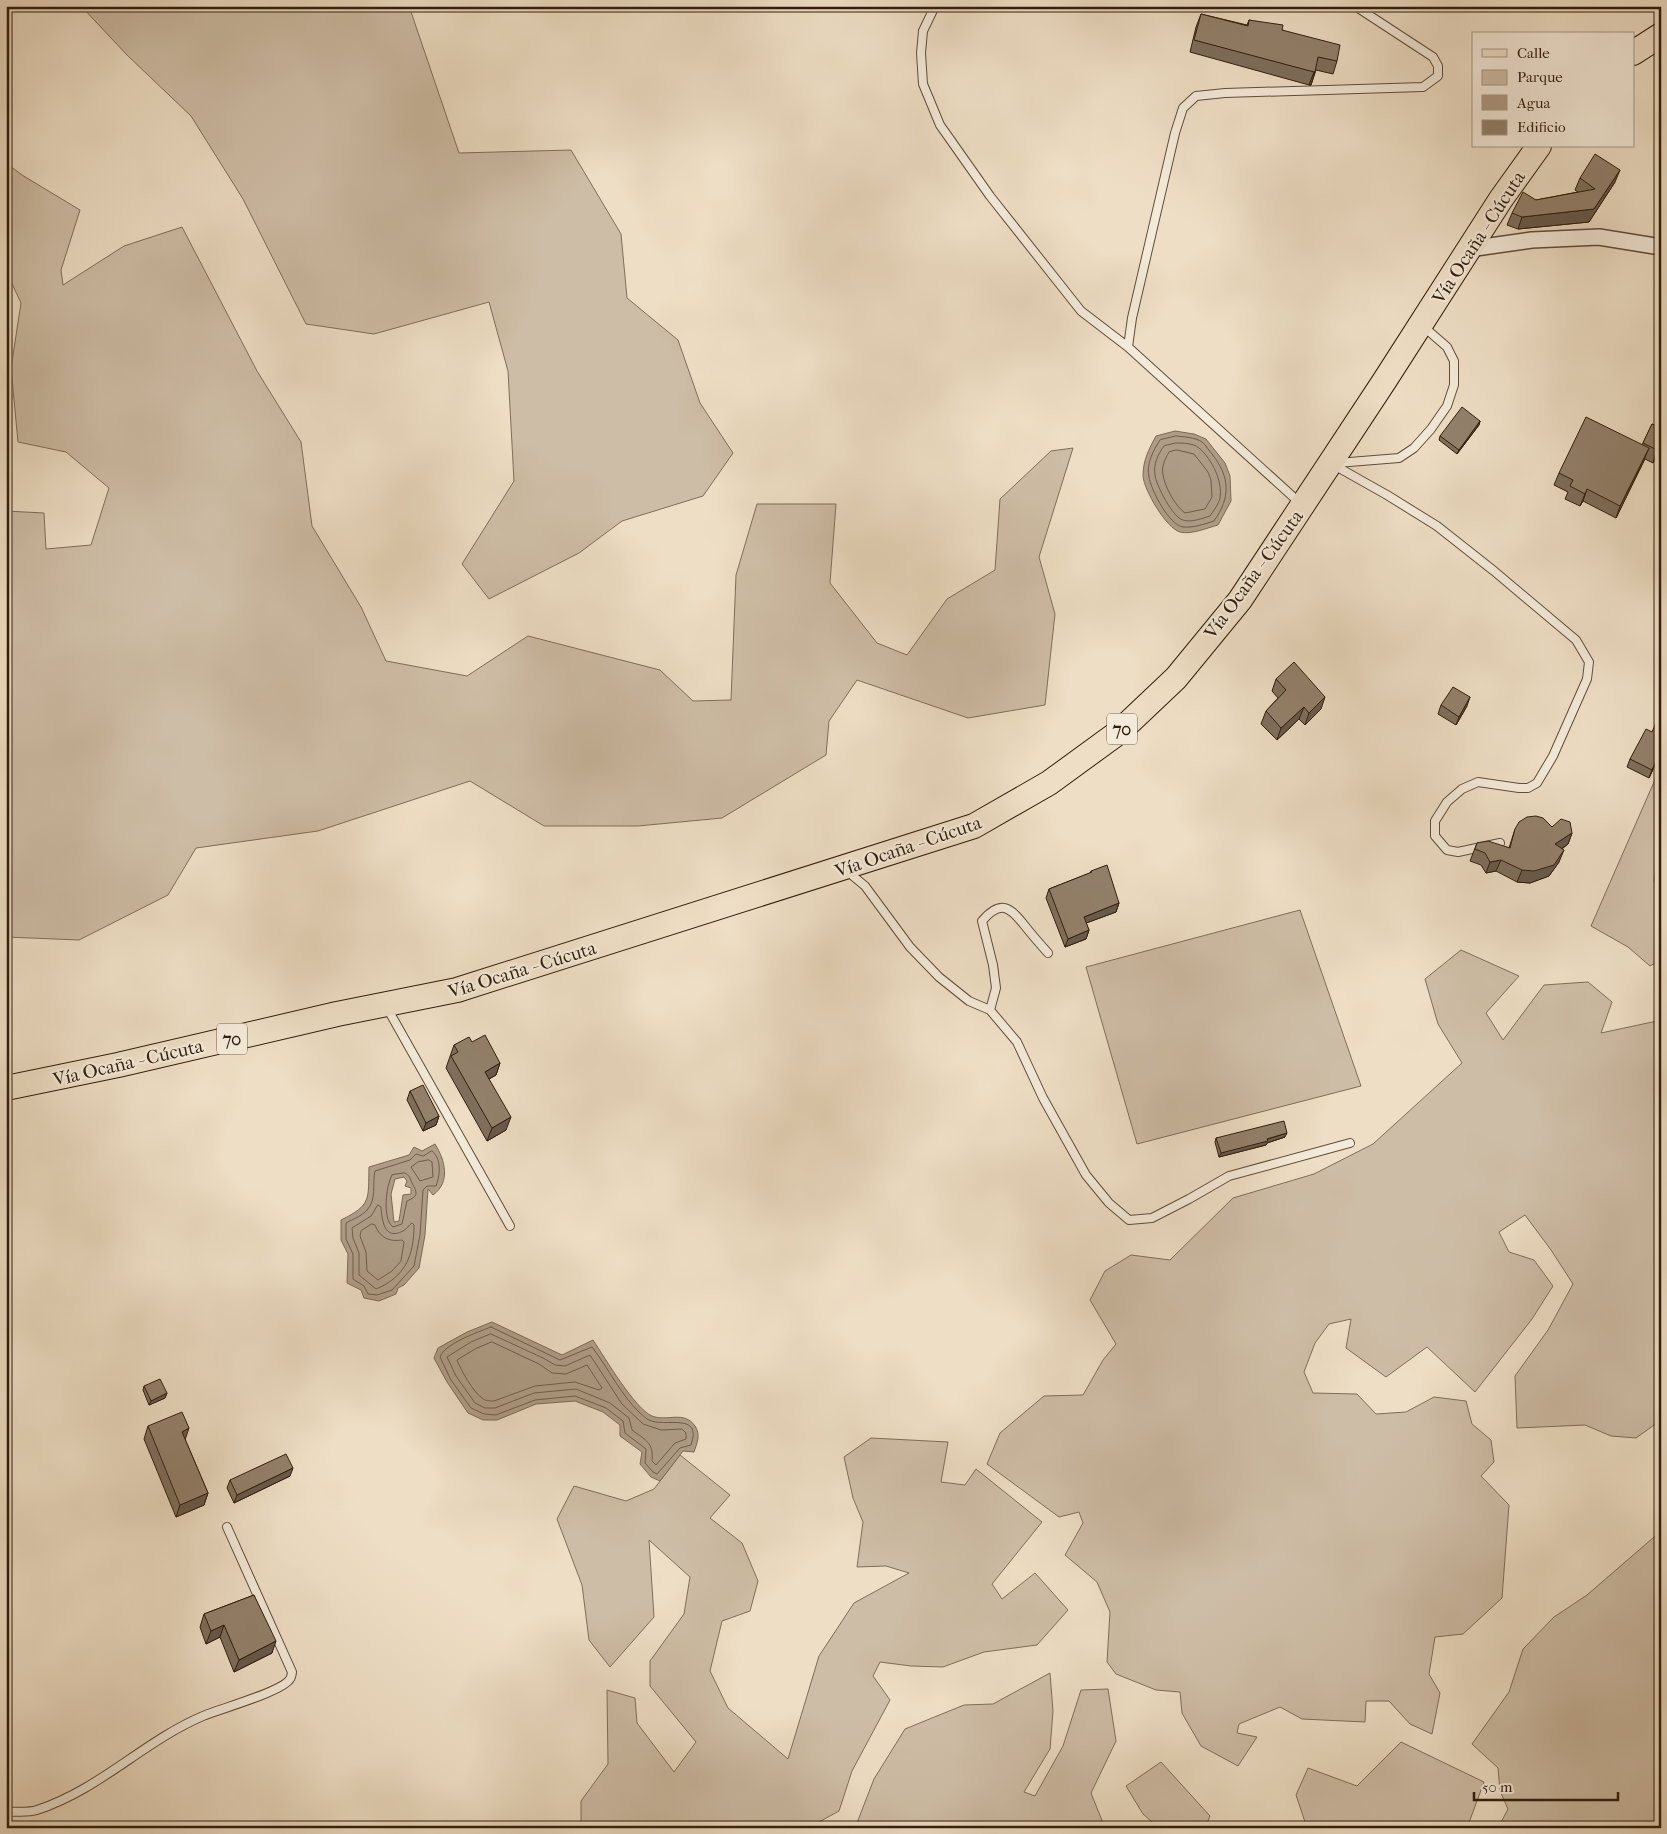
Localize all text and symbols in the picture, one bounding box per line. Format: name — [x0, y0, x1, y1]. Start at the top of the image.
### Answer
legend — [1472, 32, 1634, 148]
text: Calle — [1517, 44, 1550, 62]
text: Parque — [1517, 68, 1563, 86]
text: Agua — [1516, 94, 1551, 112]
text: Edificio — [1517, 118, 1566, 136]
street label: Vía Ocaña - Cúcuta — [1427, 167, 1530, 309]
street label: Vía Ocaña - Cúcuta — [1199, 506, 1308, 644]
road number: 70 — [1107, 714, 1137, 744]
street label: Vía Ocaña - Cúcuta — [831, 811, 985, 883]
street label: Vía Ocaña - Cúcuta — [445, 937, 599, 1003]
road number: 70 — [217, 1024, 247, 1054]
street label: Vía Ocaña - Cúcuta — [50, 1035, 206, 1091]
scale bar — [1474, 1769, 1618, 1801]
text: 50 m — [1482, 1778, 1513, 1796]

